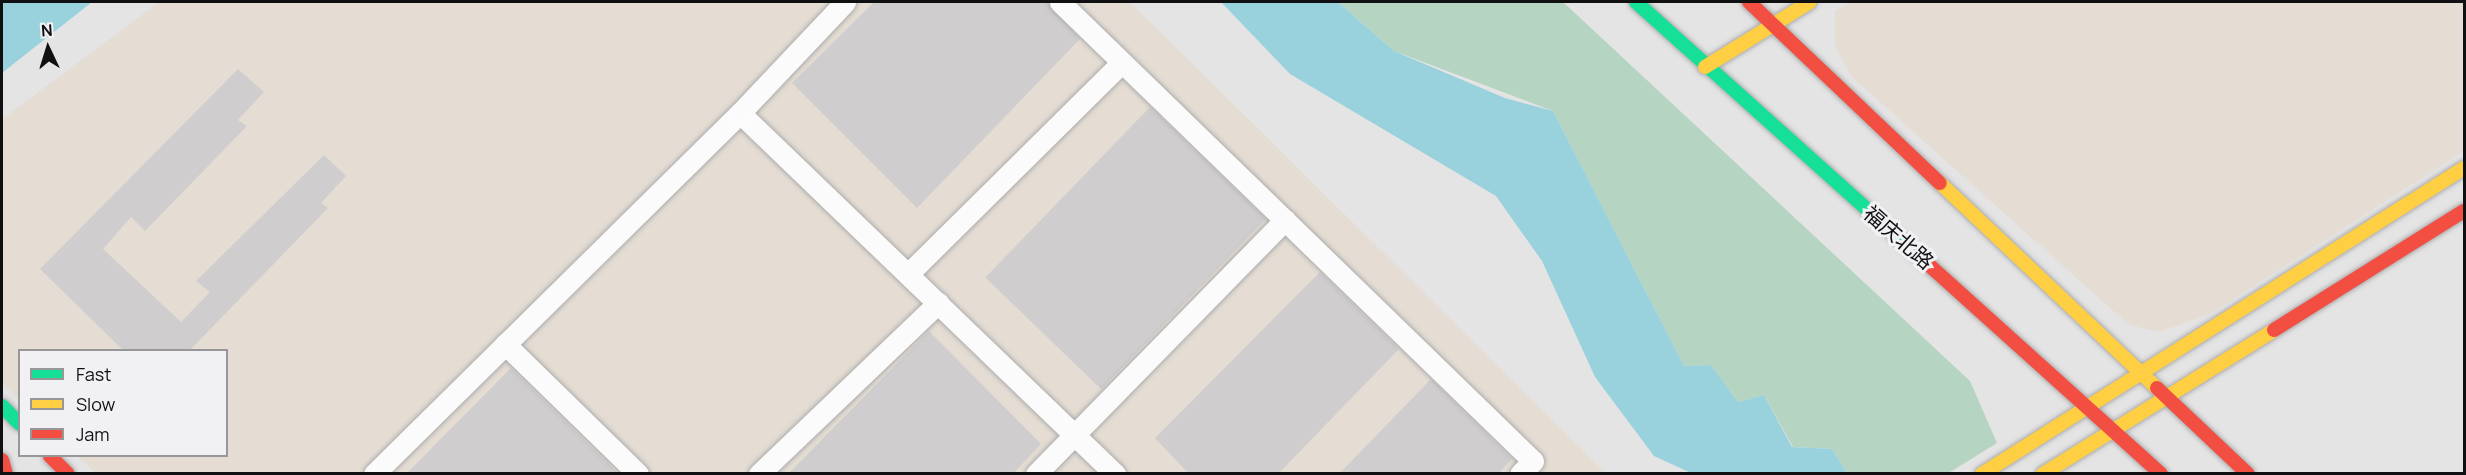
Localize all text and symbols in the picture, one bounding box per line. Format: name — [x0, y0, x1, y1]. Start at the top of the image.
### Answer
north arrow — [18, 18, 78, 78]
text: N — [40, 19, 53, 41]
street label: 福庆北路 — [1859, 200, 1939, 274]
legend — [18, 349, 228, 457]
text: Fast — [76, 362, 111, 386]
text: Slow — [76, 392, 115, 416]
text: Jam — [76, 422, 110, 446]

